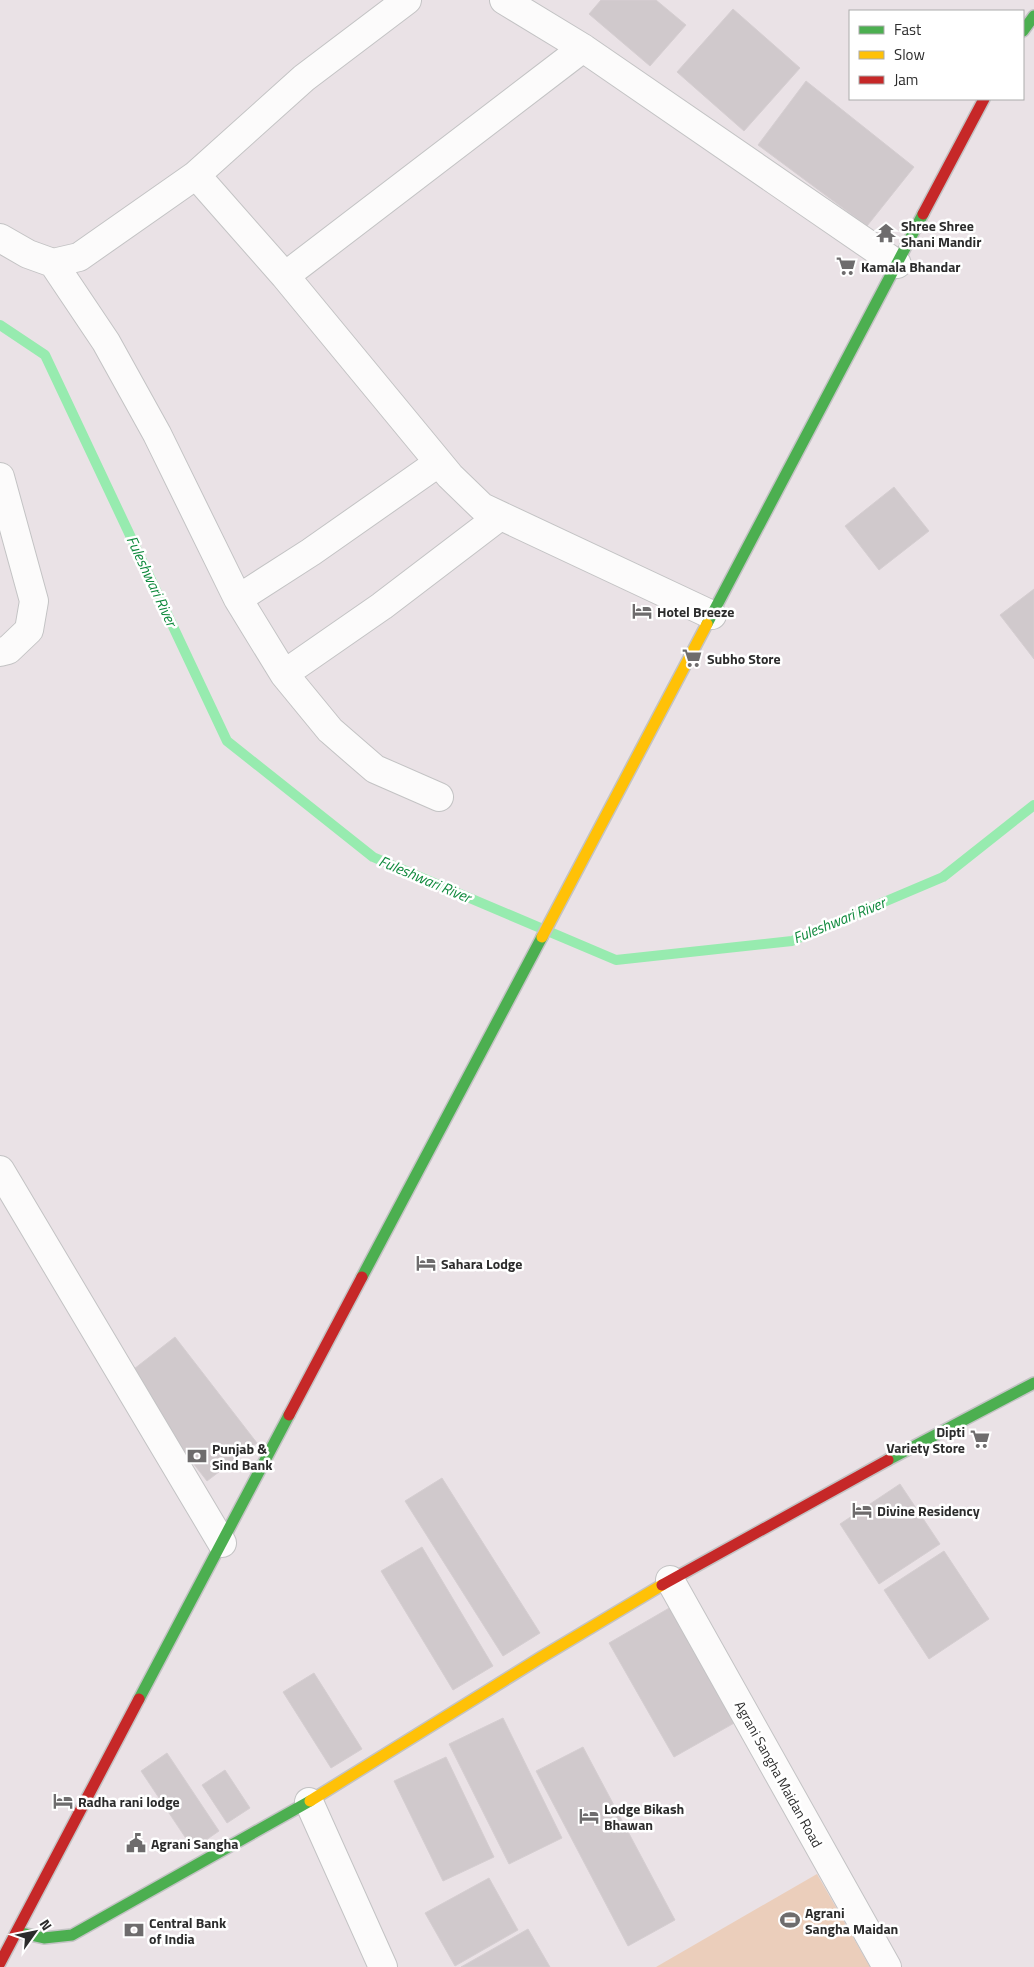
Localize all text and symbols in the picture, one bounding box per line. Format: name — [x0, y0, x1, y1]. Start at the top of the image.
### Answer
legend — [849, 10, 1024, 100]
text: Fast — [894, 18, 922, 41]
text: Slow — [894, 43, 925, 66]
text: Jam — [894, 68, 918, 91]
place label: Shree Shree Shani Mandir — [901, 215, 981, 252]
temple icon: Shree Shree Shani Mandir — [875, 222, 897, 244]
supermarket icon: Kamala Bhandar — [835, 255, 857, 277]
place label: Kamala Bhandar — [861, 256, 961, 277]
water label: Fuleshwari River — [121, 532, 184, 632]
hotel icon: Hotel Breeze — [631, 600, 653, 622]
place label: Hotel Breeze — [657, 601, 734, 622]
supermarket icon: Subho Store — [681, 647, 703, 669]
place label: Subho Store — [707, 648, 781, 669]
water label: Fuleshwari River — [375, 849, 477, 910]
water label: Fuleshwari River — [789, 890, 891, 949]
hotel icon: Sahara Lodge — [415, 1252, 437, 1274]
place label: Sahara Lodge — [441, 1253, 522, 1274]
place label: Dipti Variety Store — [886, 1421, 965, 1458]
supermarket icon: Dipti Variety Store — [969, 1428, 991, 1450]
place label: Punjab & Sind Bank — [212, 1438, 273, 1475]
bank icon: Punjab & Sind Bank — [186, 1445, 208, 1467]
hotel icon: Divine Residency — [851, 1499, 873, 1521]
place label: Divine Residency — [877, 1500, 980, 1521]
street label: Agrani Sangha Maidan Road — [730, 1697, 828, 1851]
hotel icon: Radha rani lodge — [52, 1790, 74, 1812]
place label: Radha rani lodge — [78, 1791, 180, 1812]
place label: Lodge Bikash Bhawan — [604, 1798, 684, 1835]
hotel icon: Lodge Bikash Bhawan — [578, 1805, 600, 1827]
public building icon: Agrani Sangha — [125, 1832, 147, 1854]
place label: Agrani Sangha — [151, 1833, 238, 1854]
place label: Agrani Sangha Maidan — [805, 1902, 898, 1939]
north arrow — [10, 1907, 60, 1957]
sports icon: Agrani Sangha Maidan — [779, 1909, 801, 1931]
place label: Central Bank of India — [149, 1912, 227, 1949]
text: N — [35, 1915, 58, 1934]
bank icon: Central Bank of India — [123, 1919, 145, 1941]

